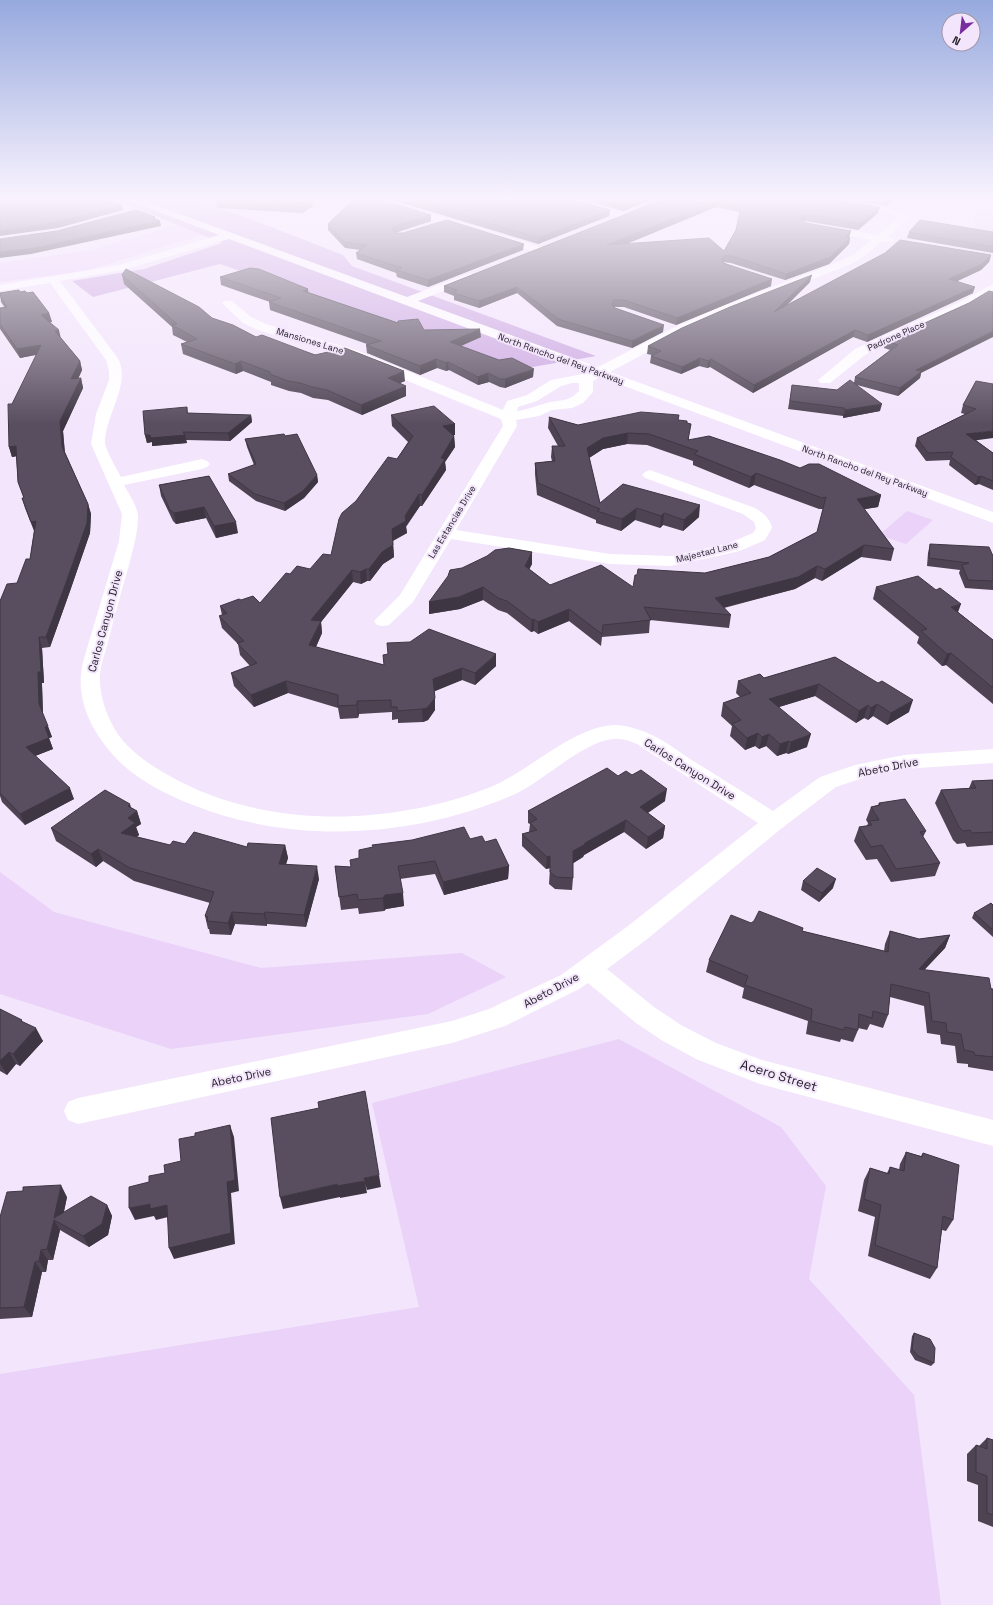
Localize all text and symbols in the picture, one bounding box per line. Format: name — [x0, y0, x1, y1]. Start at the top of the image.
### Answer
north arrow — [941, 12, 981, 52]
text: N — [950, 33, 963, 49]
street label: Padrone Place — [865, 318, 927, 354]
street label: Mansiones Lane — [275, 325, 345, 357]
street label: North Rancho del Rey Parkway — [496, 331, 626, 387]
street label: North Rancho del Rey Parkway — [800, 443, 930, 499]
street label: Las Estancias Drive — [425, 483, 479, 561]
street label: Majestad Lane — [675, 539, 739, 565]
street label: Carlos Canyon Drive — [85, 568, 125, 674]
street label: Carlos Canyon Drive — [642, 735, 738, 803]
street label: Abeto Drive — [857, 754, 919, 780]
street label: Abeto Drive — [521, 969, 581, 1011]
street label: Acero Street — [738, 1056, 819, 1095]
street label: Abeto Drive — [210, 1064, 272, 1090]

